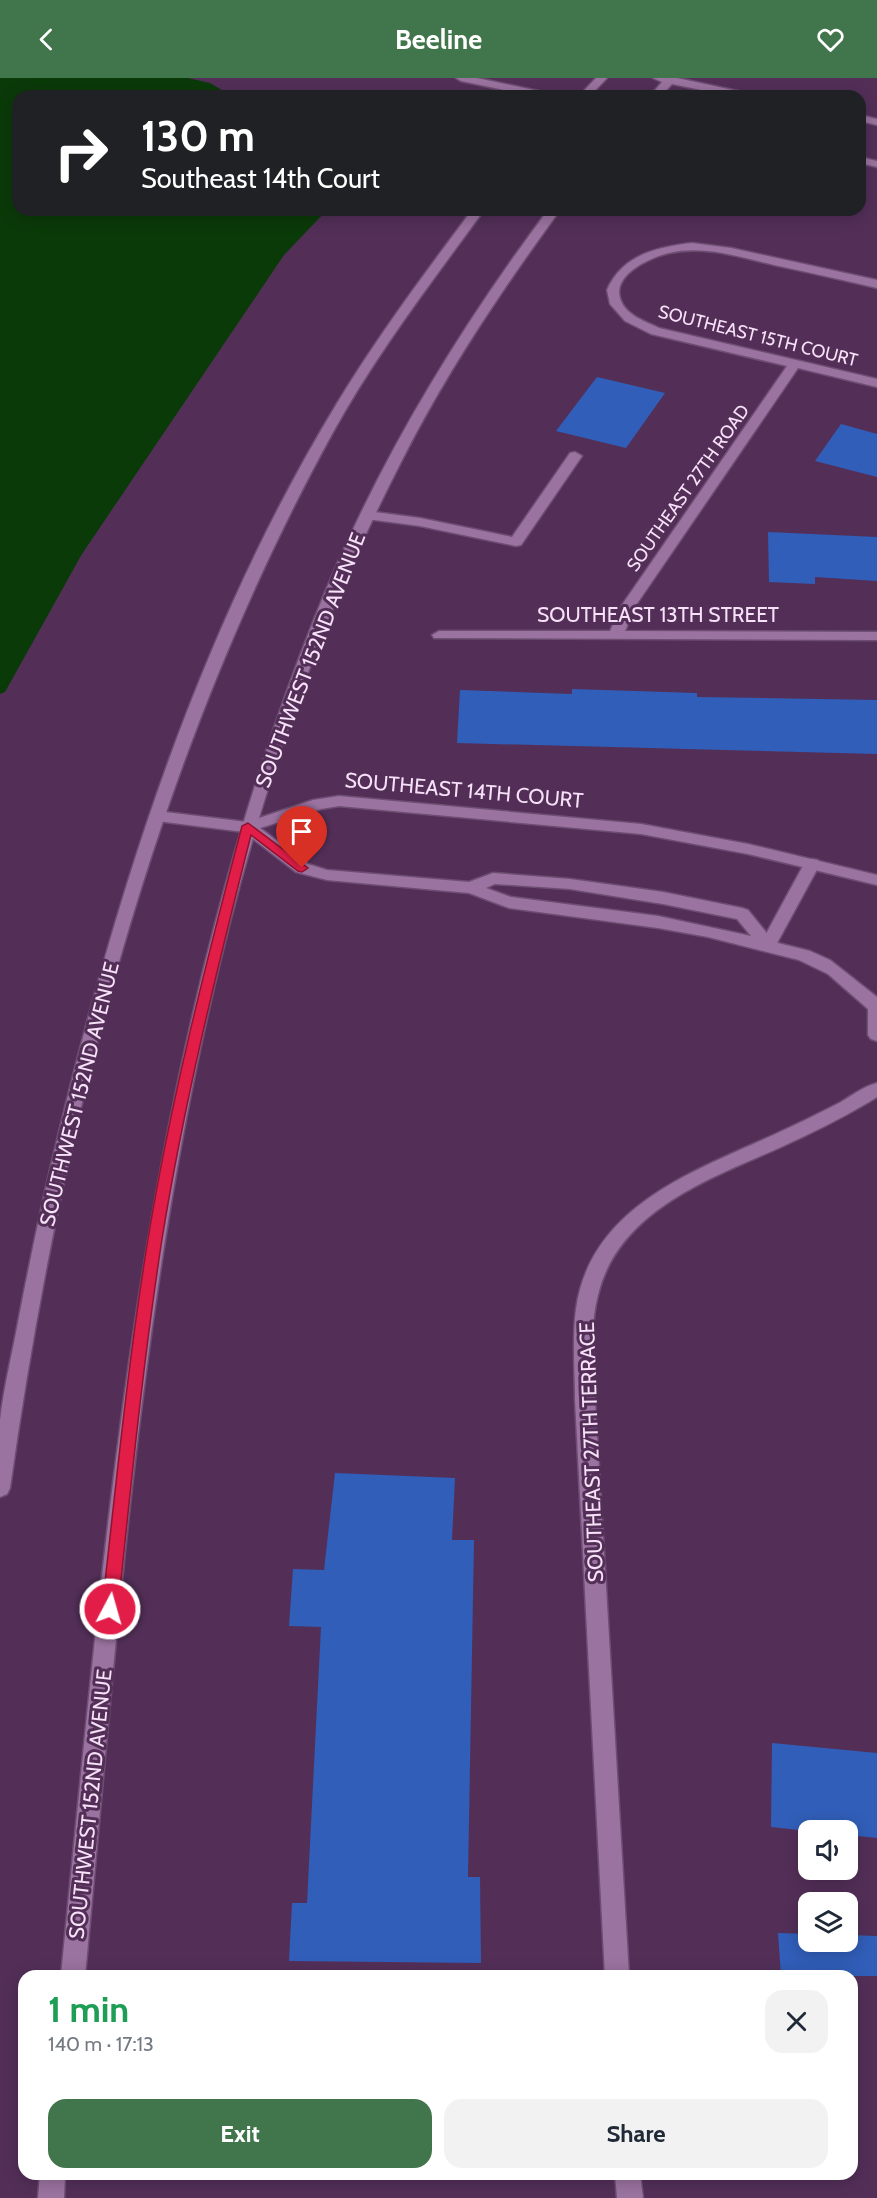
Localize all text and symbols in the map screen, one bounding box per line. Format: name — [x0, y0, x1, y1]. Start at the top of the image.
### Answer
icon: back — [30, 23, 63, 56]
text: Beeline — [395, 23, 482, 56]
icon: heart — [814, 23, 847, 56]
text: 130 m — [141, 110, 255, 162]
icon: right — [42, 114, 120, 192]
text: Southeast 14th Court — [141, 162, 380, 195]
street label: SOUTHEAST 15TH COURT — [656, 301, 860, 372]
street label: SOUTHEAST 27TH ROAD — [622, 400, 754, 576]
street label: SOUTHWEST 152ND AVENUE — [250, 529, 370, 791]
street label: SOUTHEAST 13TH STREET — [537, 602, 779, 627]
street label: SOUTHEAST 14TH COURT — [344, 767, 584, 813]
pin — [276, 806, 327, 868]
icon: arrive — [285, 815, 318, 848]
street label: SOUTHWEST 152ND AVENUE — [34, 959, 124, 1229]
street label: SOUTHEAST 27TH TERRACE — [574, 1321, 608, 1583]
position arrow — [78, 1577, 142, 1641]
street label: SOUTHWEST 152ND AVENUE — [63, 1668, 117, 1940]
map controls — [798, 1820, 858, 1952]
button: sound — [798, 1820, 858, 1880]
button: layers — [798, 1892, 858, 1952]
text: 1 min — [48, 1987, 129, 2031]
button: close — [765, 1990, 828, 2053]
text: 140 m · 17:13 — [48, 2032, 154, 2056]
button: Exit — [48, 2099, 432, 2168]
button: Share — [444, 2099, 828, 2168]

